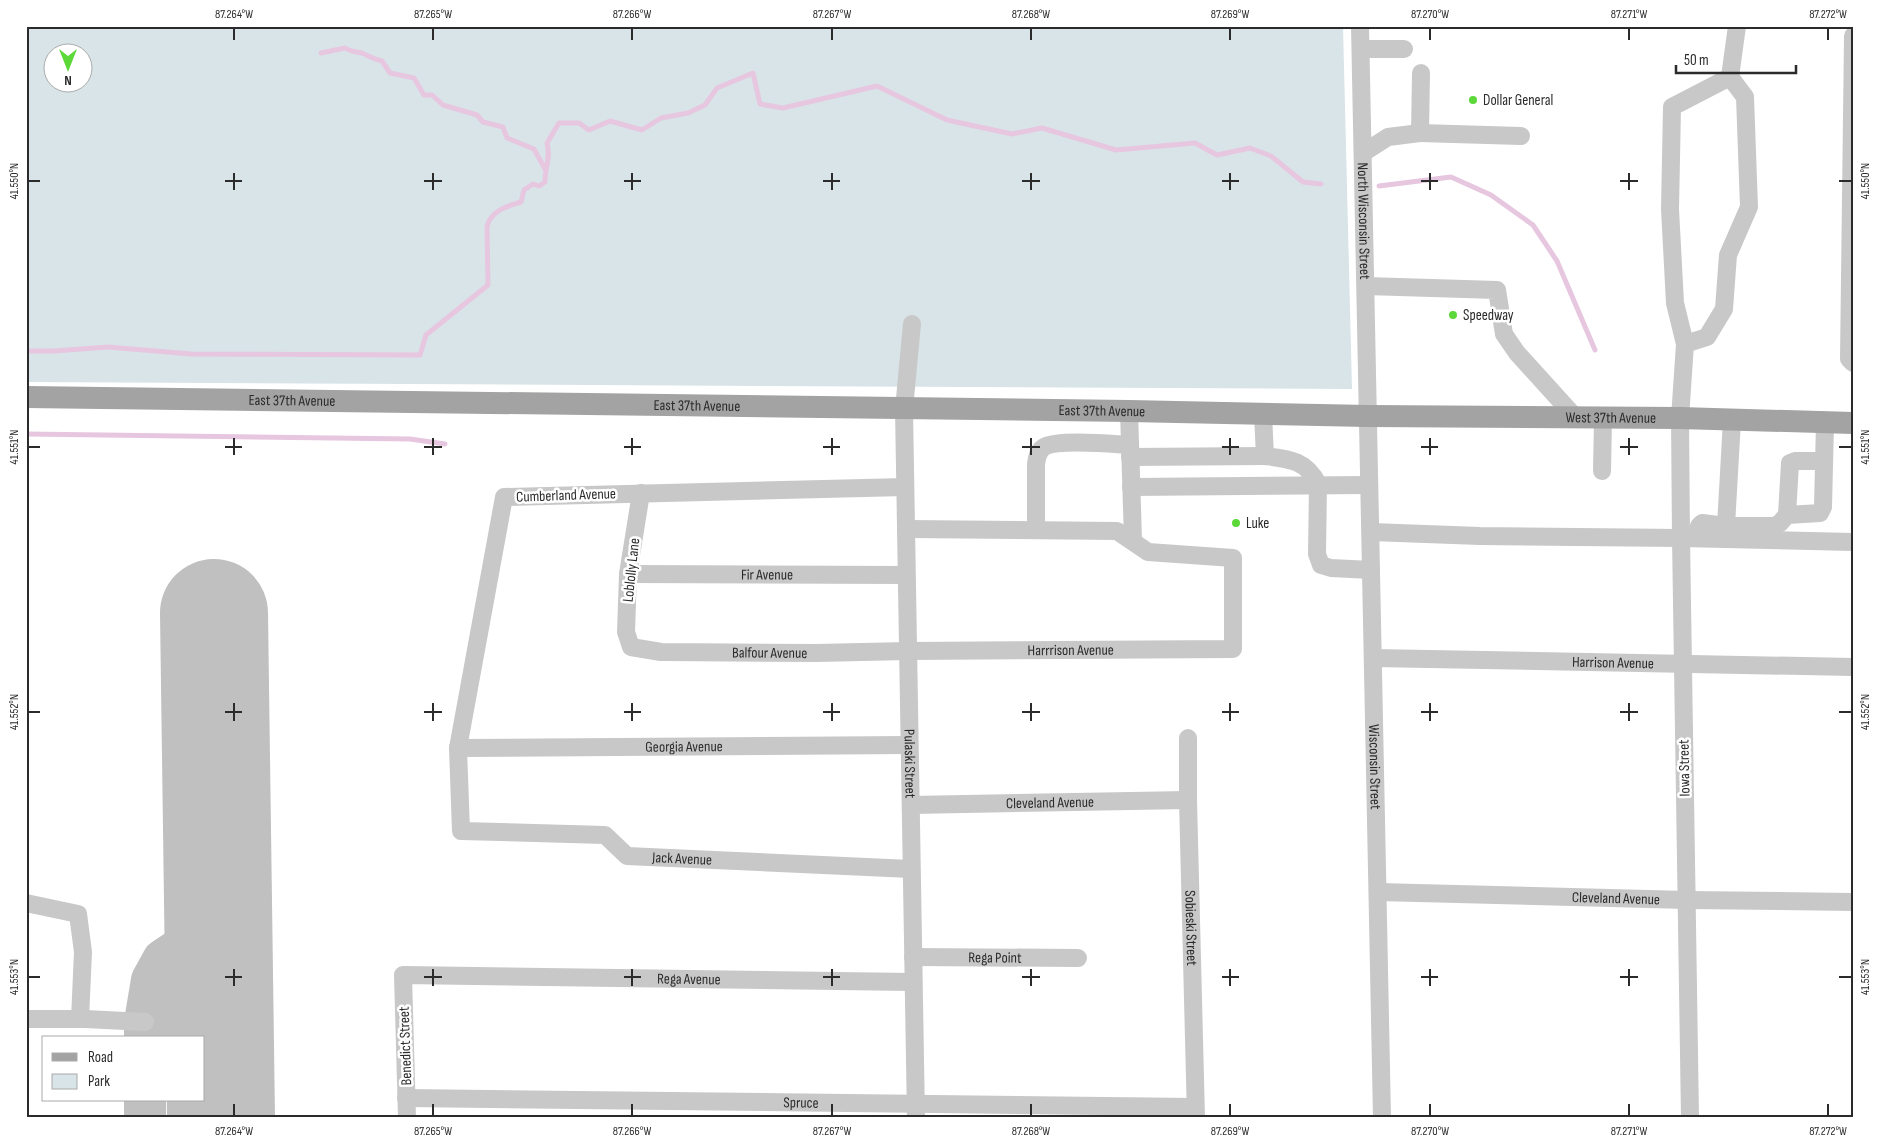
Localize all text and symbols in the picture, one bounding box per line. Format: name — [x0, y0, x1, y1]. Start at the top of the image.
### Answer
text: 87.264°W — [215, 7, 253, 22]
text: 87.265°W — [414, 7, 452, 22]
text: 87.266°W — [613, 7, 651, 22]
text: 87.267°W — [813, 7, 851, 22]
text: 87.268°W — [1012, 7, 1050, 22]
text: 87.269°W — [1211, 7, 1249, 22]
text: 87.270°W — [1411, 7, 1449, 22]
text: 87.271°W — [1611, 7, 1647, 22]
text: 87.272°W — [1809, 7, 1847, 22]
north arrow — [42, 42, 92, 92]
scale bar — [1676, 42, 1796, 74]
text: 50 m — [1684, 51, 1709, 70]
text: N — [64, 72, 72, 89]
place label: Dollar General — [1483, 91, 1553, 110]
marker: Dollar General — [1467, 94, 1479, 106]
street label: North Wisconsin Street — [1353, 162, 1374, 280]
text: 41.550°N — [7, 163, 22, 199]
text: 41.550°N — [1858, 163, 1873, 199]
place label: Speedway — [1463, 306, 1514, 325]
marker: Speedway — [1447, 309, 1459, 321]
street label: East 37th Avenue — [249, 391, 335, 411]
street label: East 37th Avenue — [654, 396, 740, 416]
street label: East 37th Avenue — [1058, 401, 1145, 421]
street label: West 37th Avenue — [1566, 408, 1656, 428]
text: 41.551°N — [7, 430, 22, 464]
text: 41.551°N — [1858, 430, 1873, 464]
street label: Cumberland Avenue — [516, 484, 616, 507]
place label: Luke — [1246, 514, 1269, 533]
marker: Luke — [1230, 517, 1242, 529]
street label: Loblolly Lane — [619, 537, 644, 603]
street label: Fir Avenue — [741, 565, 793, 585]
street label: Harrrison Avenue — [1027, 641, 1114, 660]
street label: Balfour Avenue — [732, 643, 807, 663]
street label: Harrison Avenue — [1572, 653, 1654, 673]
text: 41.552°N — [7, 694, 22, 730]
text: 41.552°N — [1858, 694, 1873, 730]
street label: Wisconsin Street — [1364, 724, 1385, 810]
street label: Pulaski Street — [899, 729, 920, 799]
street label: Georgia Avenue — [645, 737, 723, 757]
street label: Iowa Street — [1674, 739, 1694, 797]
street label: Cleveland Avenue — [1006, 793, 1094, 813]
street label: Jack Avenue — [651, 848, 712, 870]
street label: Cleveland Avenue — [1572, 888, 1660, 909]
street label: Sobieski Street — [1180, 890, 1201, 966]
street label: Rega Point — [968, 948, 1022, 968]
text: 41.553°N — [7, 959, 22, 995]
text: 41.553°N — [1858, 959, 1873, 995]
street label: Rega Avenue — [657, 969, 721, 989]
street label: Benedict Street — [395, 1006, 416, 1086]
legend — [42, 1036, 205, 1102]
text: Road — [88, 1048, 113, 1067]
text: Park — [88, 1072, 110, 1091]
street label: Spruce — [783, 1093, 819, 1113]
text: 87.264°W — [215, 1124, 253, 1139]
text: 87.265°W — [414, 1124, 452, 1139]
text: 87.266°W — [613, 1124, 651, 1139]
text: 87.267°W — [813, 1124, 851, 1139]
text: 87.268°W — [1012, 1124, 1050, 1139]
text: 87.269°W — [1211, 1124, 1249, 1139]
text: 87.270°W — [1411, 1124, 1449, 1139]
text: 87.271°W — [1611, 1124, 1647, 1139]
text: 87.272°W — [1809, 1124, 1847, 1139]

